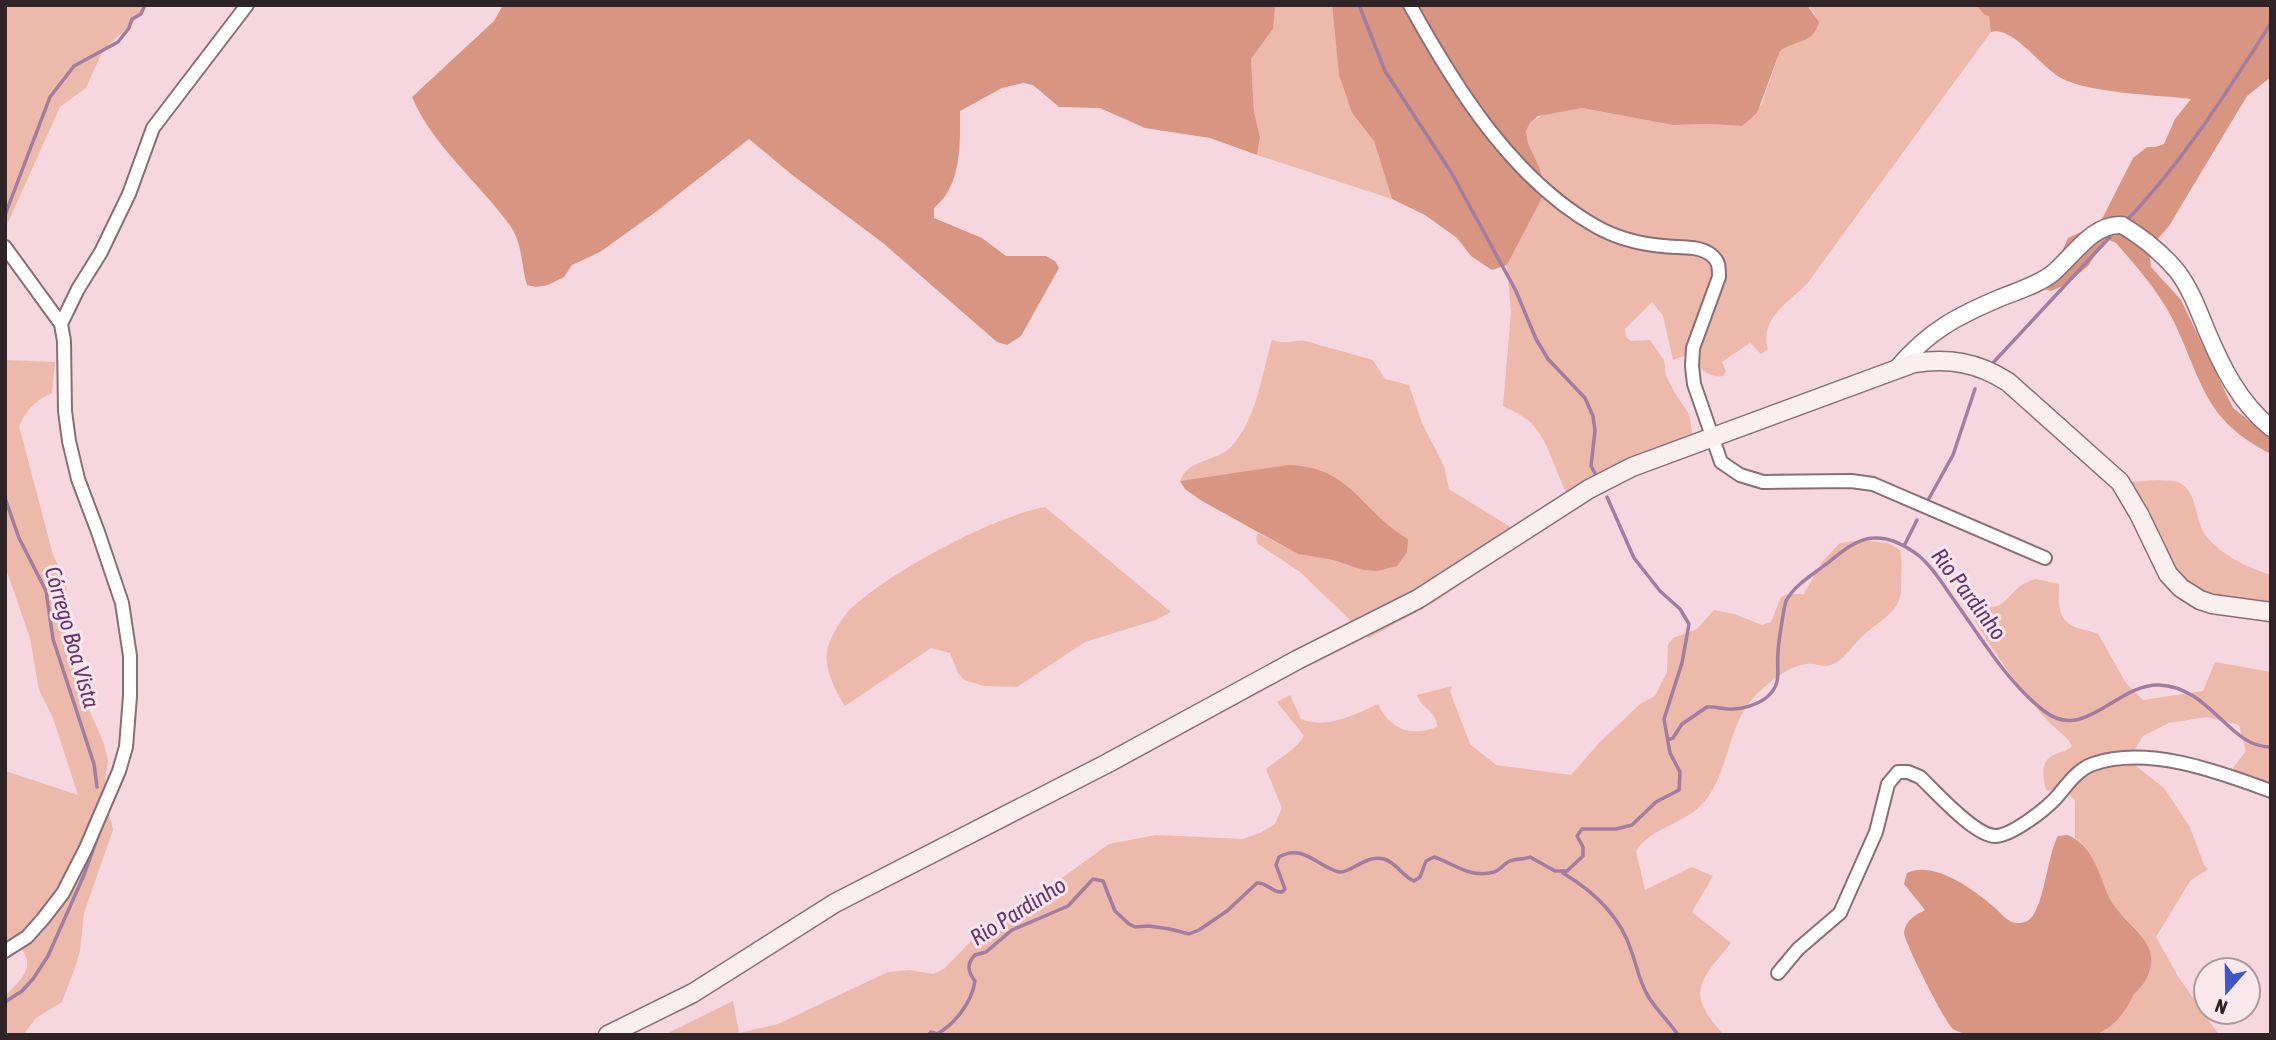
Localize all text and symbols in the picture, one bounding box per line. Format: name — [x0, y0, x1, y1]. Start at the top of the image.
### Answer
water label: Rio Pardinho — [1926, 543, 2012, 645]
water label: Córrego Boa Vista — [39, 563, 105, 711]
water label: Rio Pardinho — [965, 871, 1071, 951]
north arrow — [2192, 956, 2262, 1026]
text: N — [2212, 995, 2230, 1019]

